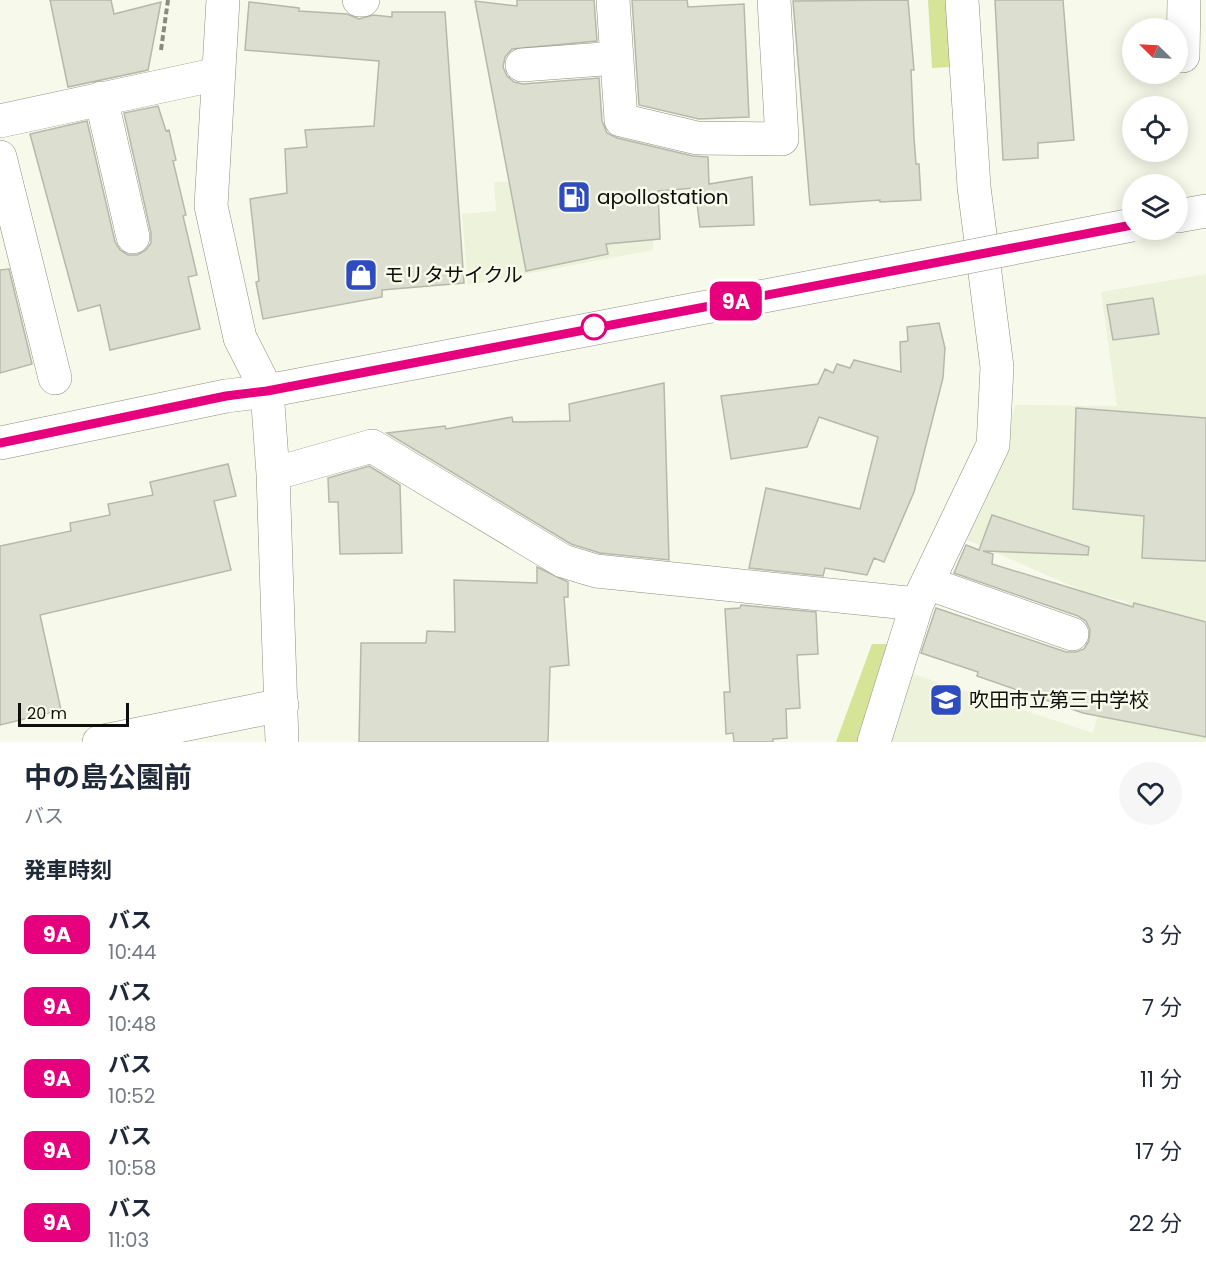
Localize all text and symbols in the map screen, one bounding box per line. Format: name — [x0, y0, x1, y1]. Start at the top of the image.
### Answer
north arrow — [1122, 18, 1188, 84]
map controls — [1122, 18, 1188, 240]
button: locate — [1122, 96, 1188, 162]
button: layers — [1122, 174, 1188, 240]
fuel station icon: apollostation — [556, 179, 592, 215]
place label: apollostation — [597, 183, 729, 211]
shop icon: モリタサイクル — [343, 257, 379, 293]
place label: モリタサイクル — [384, 261, 523, 289]
line badge: 9A — [709, 282, 763, 320]
text: 9A — [722, 287, 750, 316]
unlabelled marker — [581, 314, 607, 340]
school or university icon: 吹田市立第三中学校 — [928, 682, 964, 718]
place label: 吹田市立第三中学校 — [969, 686, 1149, 714]
scale bar — [18, 700, 129, 728]
text: 20 m — [27, 702, 67, 725]
text: 中の島公園前 — [24, 758, 192, 797]
button: heart — [1119, 762, 1182, 825]
text: バス — [24, 802, 64, 830]
text: 発車時刻 — [24, 855, 112, 886]
text: バス — [108, 905, 152, 936]
text: 9A — [43, 920, 71, 949]
text: 3 分 — [1141, 920, 1182, 951]
text: 10:44 — [108, 938, 156, 966]
text: バス — [108, 977, 152, 1008]
text: 9A — [43, 992, 71, 1021]
text: 7 分 — [1142, 992, 1182, 1023]
text: 10:48 — [108, 1010, 156, 1038]
text: バス — [108, 1049, 152, 1080]
text: 9A — [43, 1064, 71, 1093]
text: 11 分 — [1140, 1064, 1182, 1095]
text: 10:52 — [108, 1082, 155, 1110]
text: バス — [108, 1121, 152, 1152]
text: 9A — [43, 1136, 71, 1165]
text: 17 分 — [1135, 1136, 1182, 1167]
text: 10:58 — [108, 1154, 156, 1182]
text: バス — [108, 1193, 152, 1224]
text: 9A — [43, 1208, 71, 1237]
text: 22 分 — [1129, 1208, 1182, 1239]
text: 11:03 — [108, 1226, 149, 1254]

